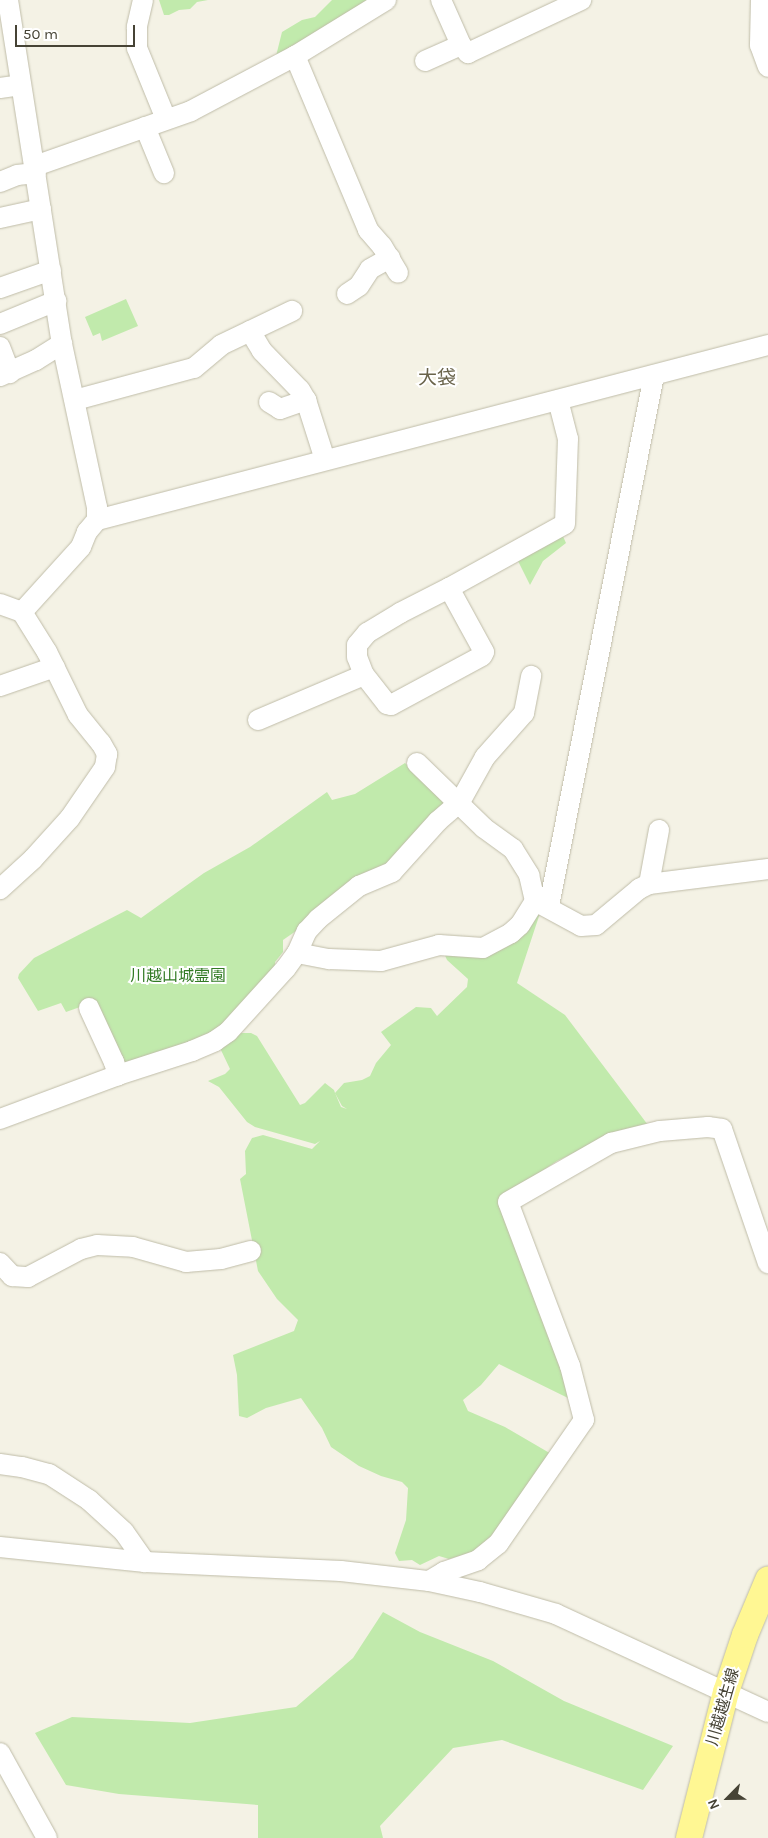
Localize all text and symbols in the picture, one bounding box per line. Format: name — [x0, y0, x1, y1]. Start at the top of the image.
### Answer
scale bar — [18, 15, 138, 47]
text: 50 m — [23, 25, 58, 43]
district label: 大袋 — [418, 368, 456, 390]
park label: 川越山城霊園 — [130, 966, 226, 986]
street label: 川越越生線 — [703, 1666, 743, 1748]
north arrow — [703, 1773, 753, 1823]
text: N — [704, 1796, 724, 1812]

